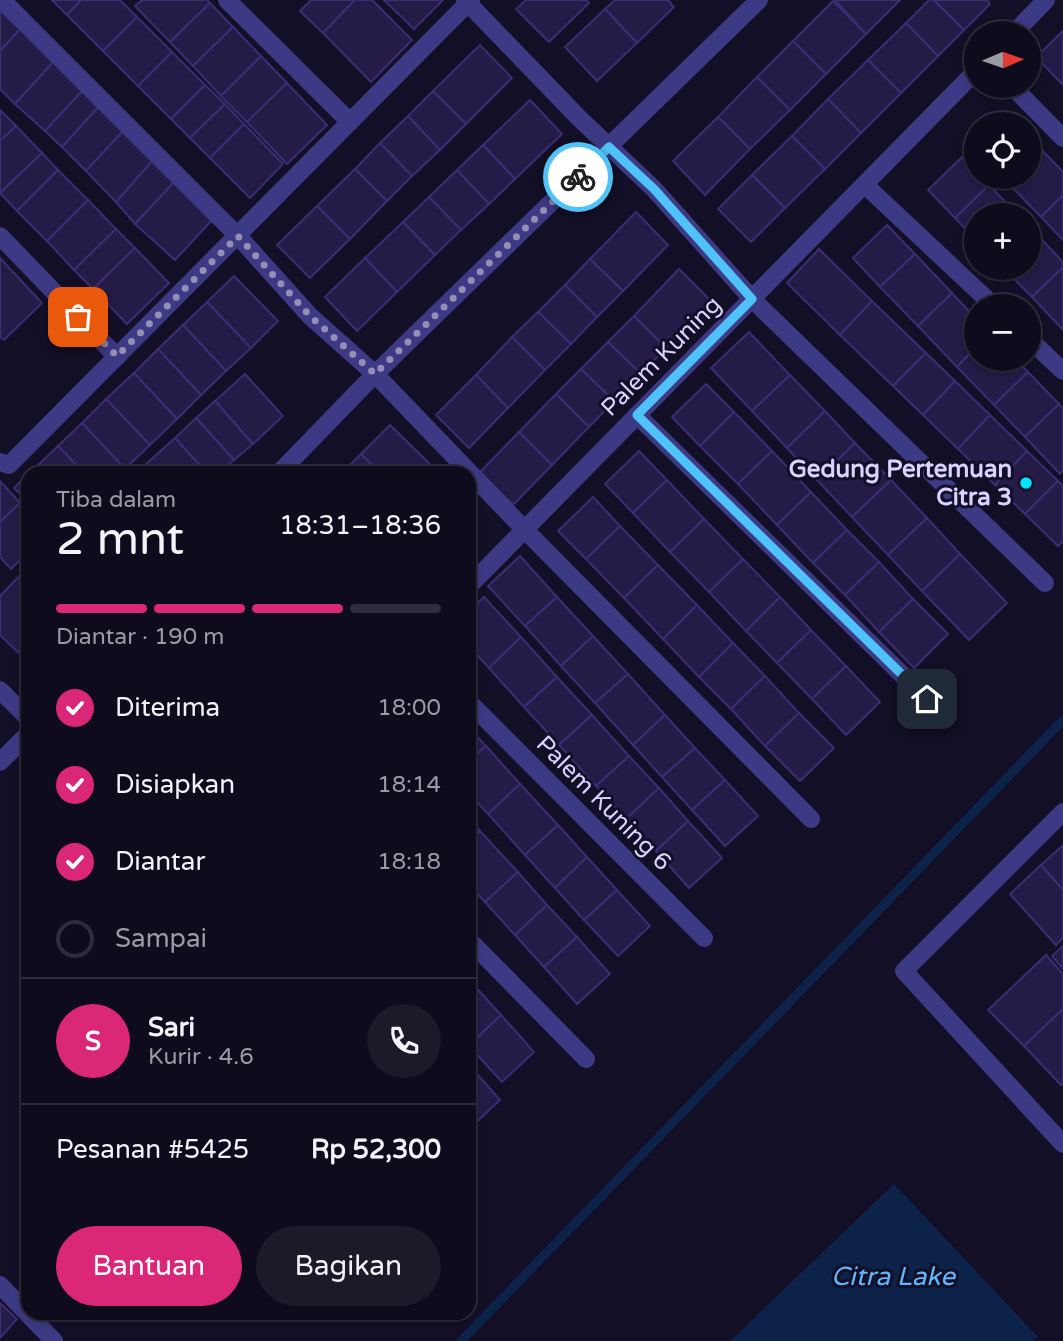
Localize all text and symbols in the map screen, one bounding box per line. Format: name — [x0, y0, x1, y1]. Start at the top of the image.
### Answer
north arrow — [964, 21, 1041, 98]
map controls — [964, 21, 1041, 371]
button: locate — [964, 112, 1041, 189]
courier — [543, 142, 613, 212]
icon: bike — [559, 158, 597, 196]
button: + — [964, 203, 1041, 280]
pin — [48, 287, 108, 347]
street label: Palem Kuning — [595, 290, 727, 422]
button: − — [964, 294, 1041, 371]
icon: bag — [59, 298, 97, 336]
place label: Gedung Pertemuan Citra 3 — [789, 455, 1012, 512]
marker: Gedung Pertemuan Citra 3 — [1018, 475, 1034, 491]
text: Tiba dalam — [56, 486, 176, 514]
text: 18:31–18:36 — [279, 510, 441, 541]
text: 2 mnt — [56, 512, 184, 567]
text: Diantar · 190 m — [56, 623, 224, 651]
pin — [897, 669, 957, 729]
icon: home — [908, 680, 946, 718]
icon: check — [56, 689, 94, 727]
text: Diterima — [115, 692, 220, 723]
text: 18:00 — [377, 694, 441, 722]
street label: Palem Kuning 6 — [530, 730, 677, 877]
icon: check — [56, 766, 94, 804]
text: Disiapkan — [115, 769, 235, 800]
text: 18:14 — [377, 771, 441, 799]
icon: check — [56, 843, 94, 881]
text: Diantar — [115, 846, 205, 877]
text: 18:18 — [377, 848, 441, 876]
text: Sampai — [115, 923, 207, 954]
button: phone — [367, 1004, 441, 1078]
text: Sari — [148, 1012, 195, 1043]
text: S — [85, 1026, 101, 1057]
text: Kurir · 4.6 — [148, 1043, 254, 1071]
text: Pesanan #5425 — [56, 1134, 249, 1165]
text: Rp 52,300 — [311, 1134, 441, 1165]
button: Bantuan — [56, 1226, 242, 1306]
button: Bagikan — [256, 1226, 441, 1306]
water label: Citra Lake — [831, 1261, 956, 1292]

